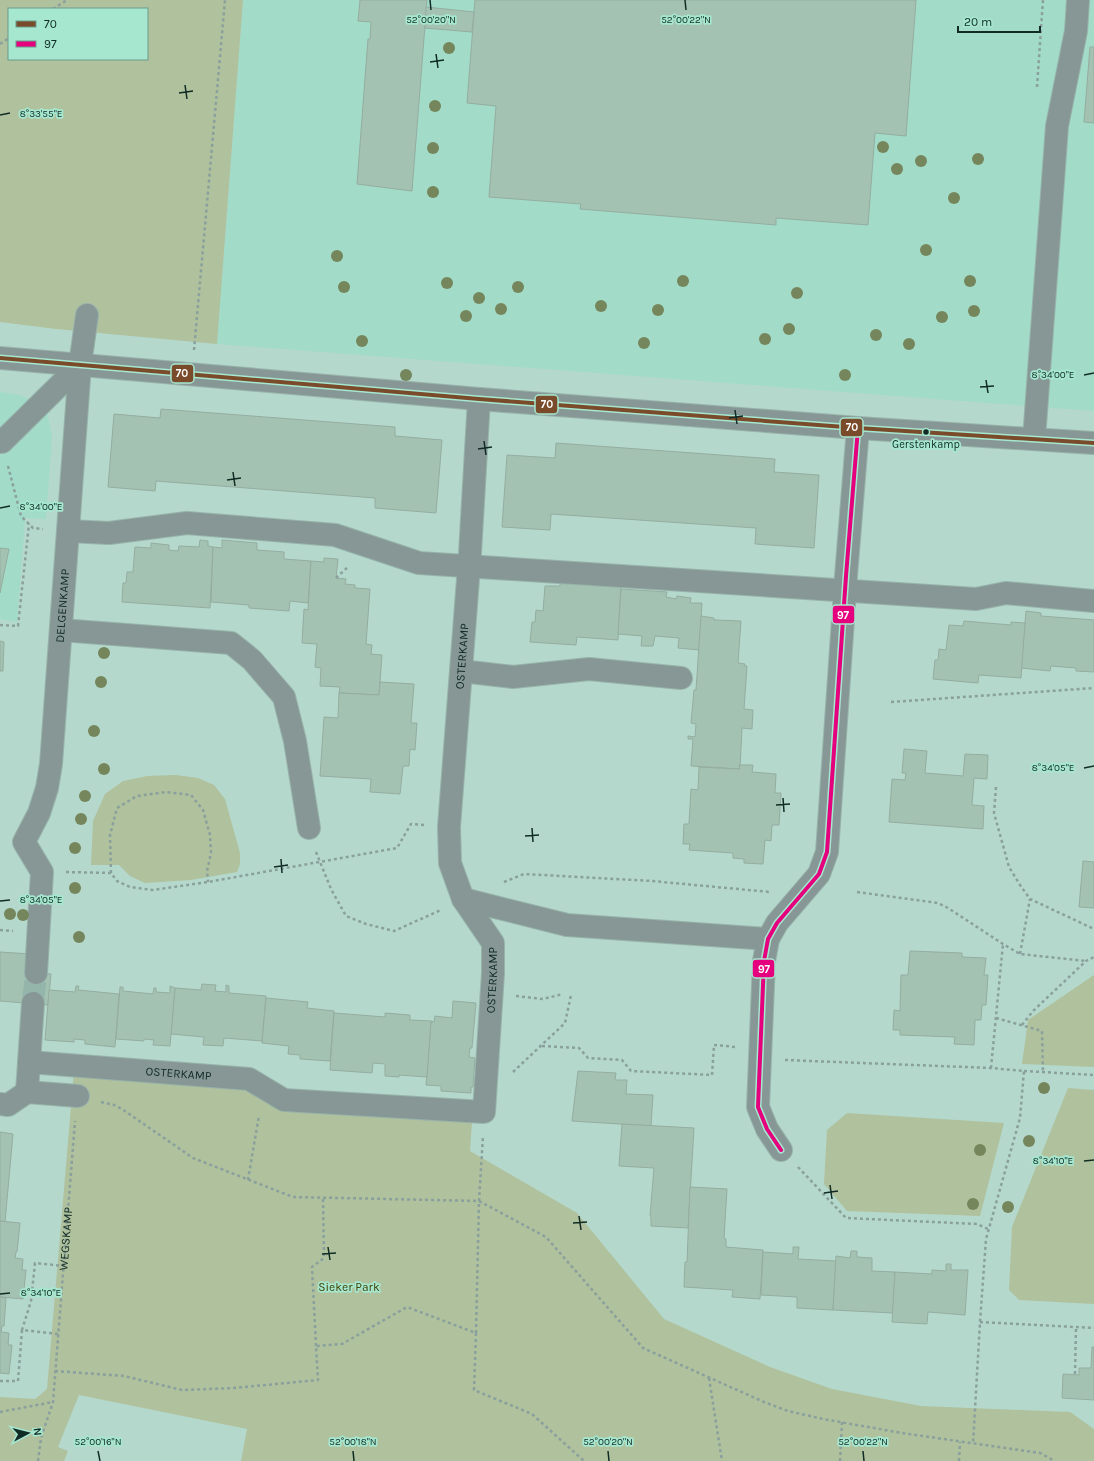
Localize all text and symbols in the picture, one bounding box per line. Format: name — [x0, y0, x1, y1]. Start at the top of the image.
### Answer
legend — [8, 8, 148, 60]
scale bar — [958, 8, 1040, 34]
text: 52°00'20"N — [406, 14, 456, 26]
text: 52°00'22"N — [661, 14, 711, 26]
text: 20 m — [964, 15, 992, 29]
text: 70 — [44, 17, 57, 31]
text: 97 — [44, 37, 57, 51]
text: 8°33'55"E — [20, 108, 62, 120]
line badge: 70 — [171, 364, 194, 383]
text: 70 — [176, 367, 188, 380]
text: 8°34'00"E — [1032, 369, 1074, 381]
line badge: 70 — [535, 395, 558, 414]
text: 70 — [541, 398, 553, 411]
line badge: 70 — [840, 418, 863, 437]
text: 70 — [846, 421, 858, 434]
marker: Gerstenkamp — [921, 427, 931, 437]
place label: Gerstenkamp — [892, 438, 960, 451]
text: 8°34'00"E — [20, 501, 62, 513]
street label: DELGENKAMP — [53, 568, 72, 643]
line badge: 97 — [832, 605, 855, 624]
text: 97 — [837, 609, 850, 622]
street label: OSTERKAMP — [453, 622, 472, 690]
text: 8°34'05"E — [1032, 762, 1074, 774]
text: 8°34'05"E — [20, 894, 62, 906]
street label: OSTERKAMP — [483, 947, 500, 1014]
line badge: 97 — [752, 959, 775, 978]
text: 97 — [758, 963, 771, 976]
street label: OSTERKAMP — [145, 1064, 212, 1083]
text: 8°34'10"E — [1033, 1155, 1073, 1167]
street label: WEGSKAMP — [56, 1206, 75, 1271]
park label: Sieker Park — [318, 1280, 380, 1294]
text: 8°34'10"E — [21, 1287, 61, 1299]
north arrow — [8, 1413, 48, 1453]
text: N — [30, 1427, 44, 1437]
text: 52°00'16"N — [75, 1436, 122, 1448]
text: 52°00'18"N — [329, 1436, 377, 1448]
text: 52°00'20"N — [583, 1436, 633, 1448]
text: 52°00'22"N — [838, 1436, 888, 1448]

